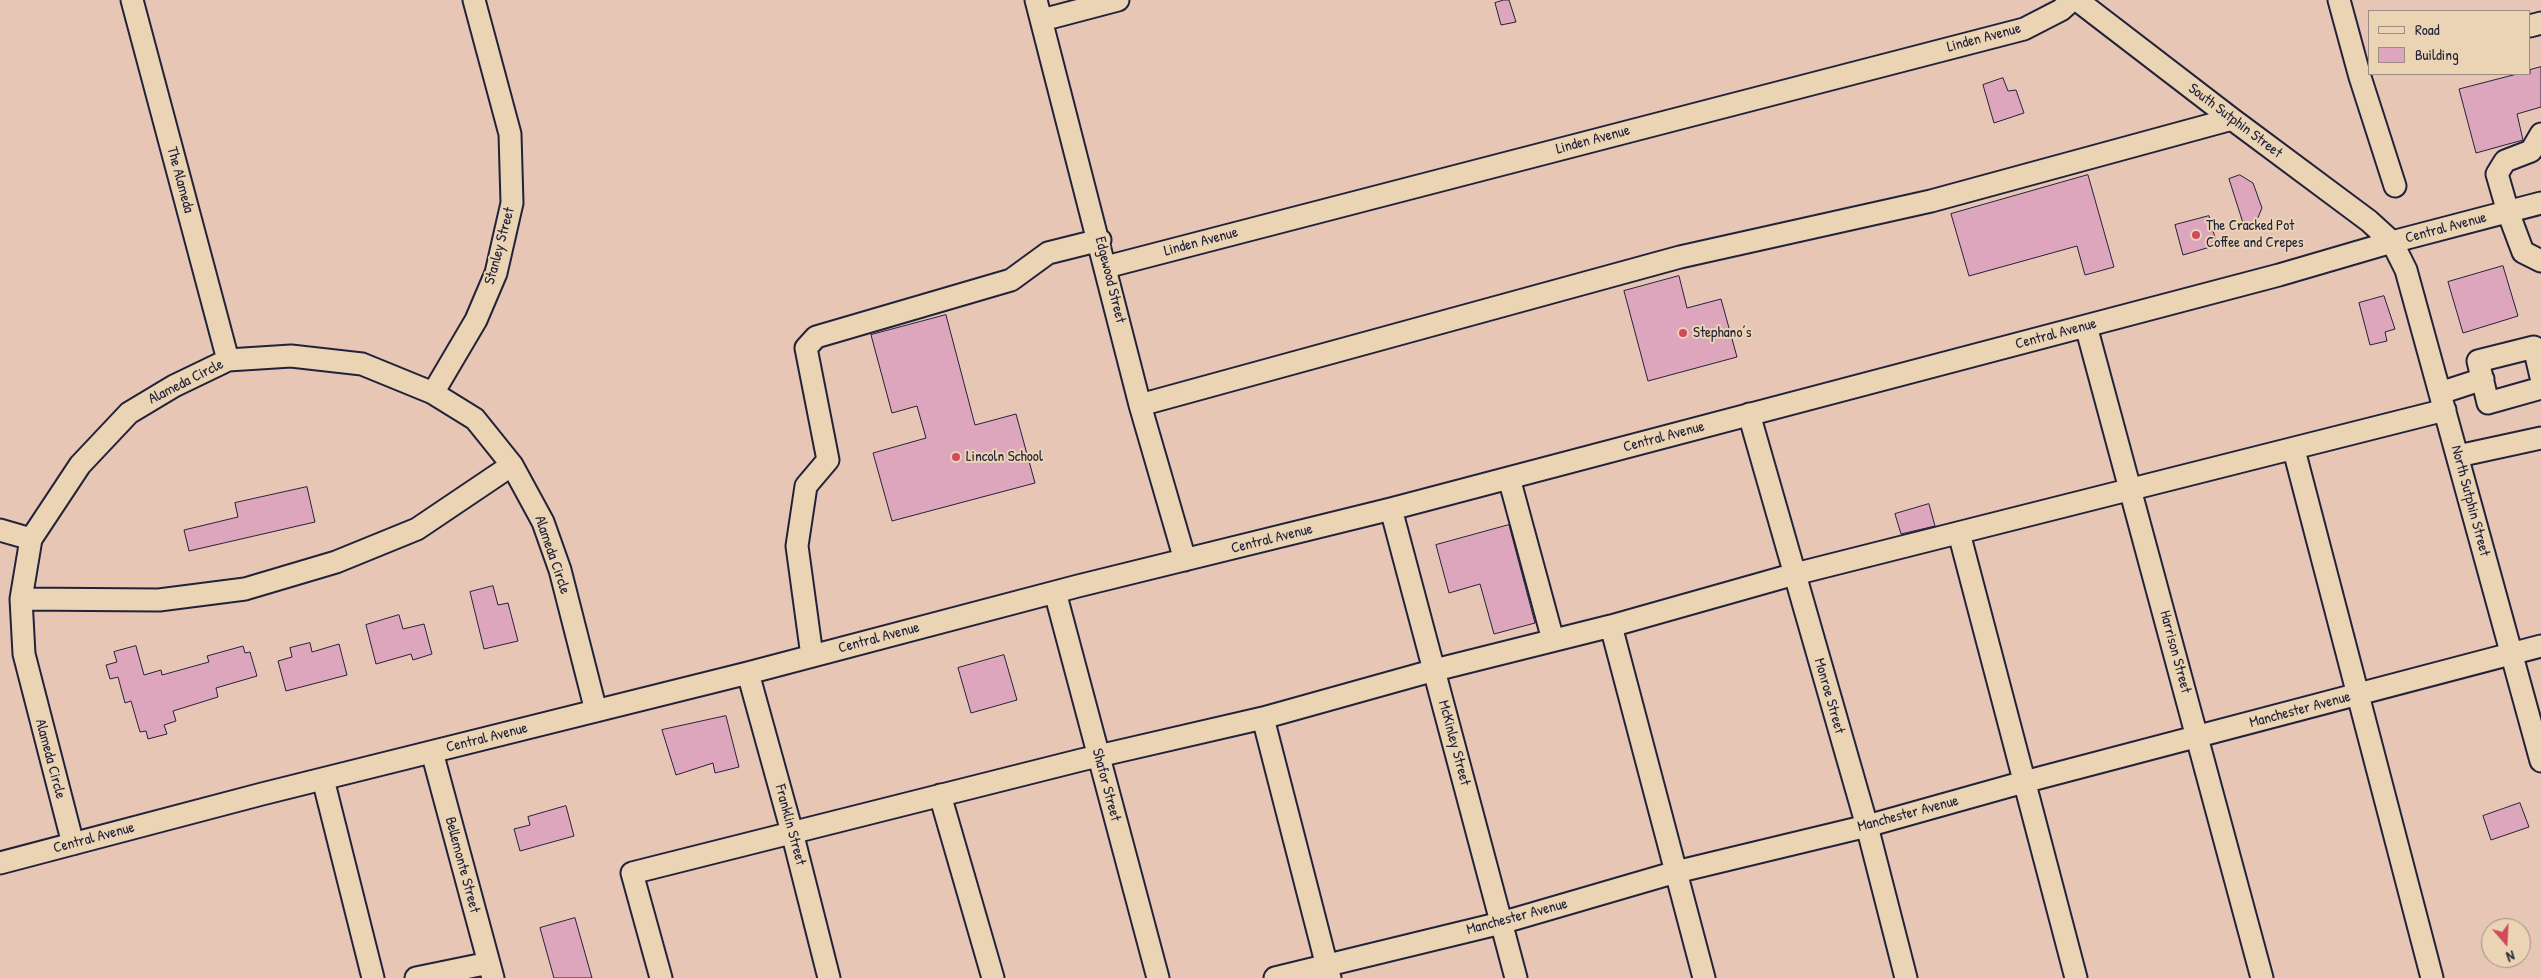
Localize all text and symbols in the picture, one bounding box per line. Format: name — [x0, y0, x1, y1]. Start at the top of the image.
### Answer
legend — [2368, 10, 2531, 75]
street label: Linden Avenue — [1945, 19, 2023, 57]
text: Road — [2415, 19, 2440, 40]
text: Building — [2415, 44, 2459, 65]
street label: South Sutphin Street — [2184, 80, 2286, 162]
street label: Linden Avenue — [1554, 121, 1632, 159]
street label: The Alameda — [163, 145, 197, 215]
street label: Stanley Street — [481, 205, 519, 287]
street label: Central Avenue — [2403, 209, 2489, 247]
place label: The Cracked Pot Coffee and Crepes — [2206, 217, 2304, 252]
street label: Linden Avenue — [1162, 223, 1240, 261]
marker: The Cracked Pot Coffee and Crepes — [2190, 229, 2202, 241]
street label: Edgewood Street — [1091, 235, 1129, 325]
street label: Central Avenue — [2013, 315, 2099, 353]
place label: Stephano’s — [1693, 324, 1752, 342]
marker: Stephano’s — [1677, 327, 1689, 339]
street label: Alameda Circle — [146, 355, 226, 409]
street label: Central Avenue — [1621, 418, 1707, 456]
street label: North Sutphin Street — [2447, 444, 2493, 558]
place label: Lincoln School — [966, 448, 1043, 466]
marker: Lincoln School — [950, 451, 962, 463]
street label: Alameda Circle — [530, 513, 574, 597]
street label: Central Avenue — [1229, 520, 1315, 558]
street label: Harrison Street — [2155, 609, 2195, 695]
street label: Central Avenue — [836, 619, 922, 657]
street label: Monroe Street — [1810, 656, 1848, 736]
street label: Manchester Avenue — [2248, 688, 2352, 732]
street label: McKinley Street — [1434, 698, 1474, 788]
street label: Alameda Circle — [31, 717, 69, 801]
street label: Central Avenue — [444, 719, 530, 757]
street label: Shafor Street — [1088, 747, 1124, 823]
street label: Franklin Street — [771, 783, 809, 867]
street label: Manchester Avenue — [1856, 792, 1960, 836]
street label: Bellemonte Street — [441, 815, 483, 915]
street label: Central Avenue — [51, 819, 137, 857]
street label: Manchester Avenue — [1465, 895, 1569, 939]
north arrow — [2481, 918, 2531, 968]
text: N — [2504, 947, 2517, 967]

